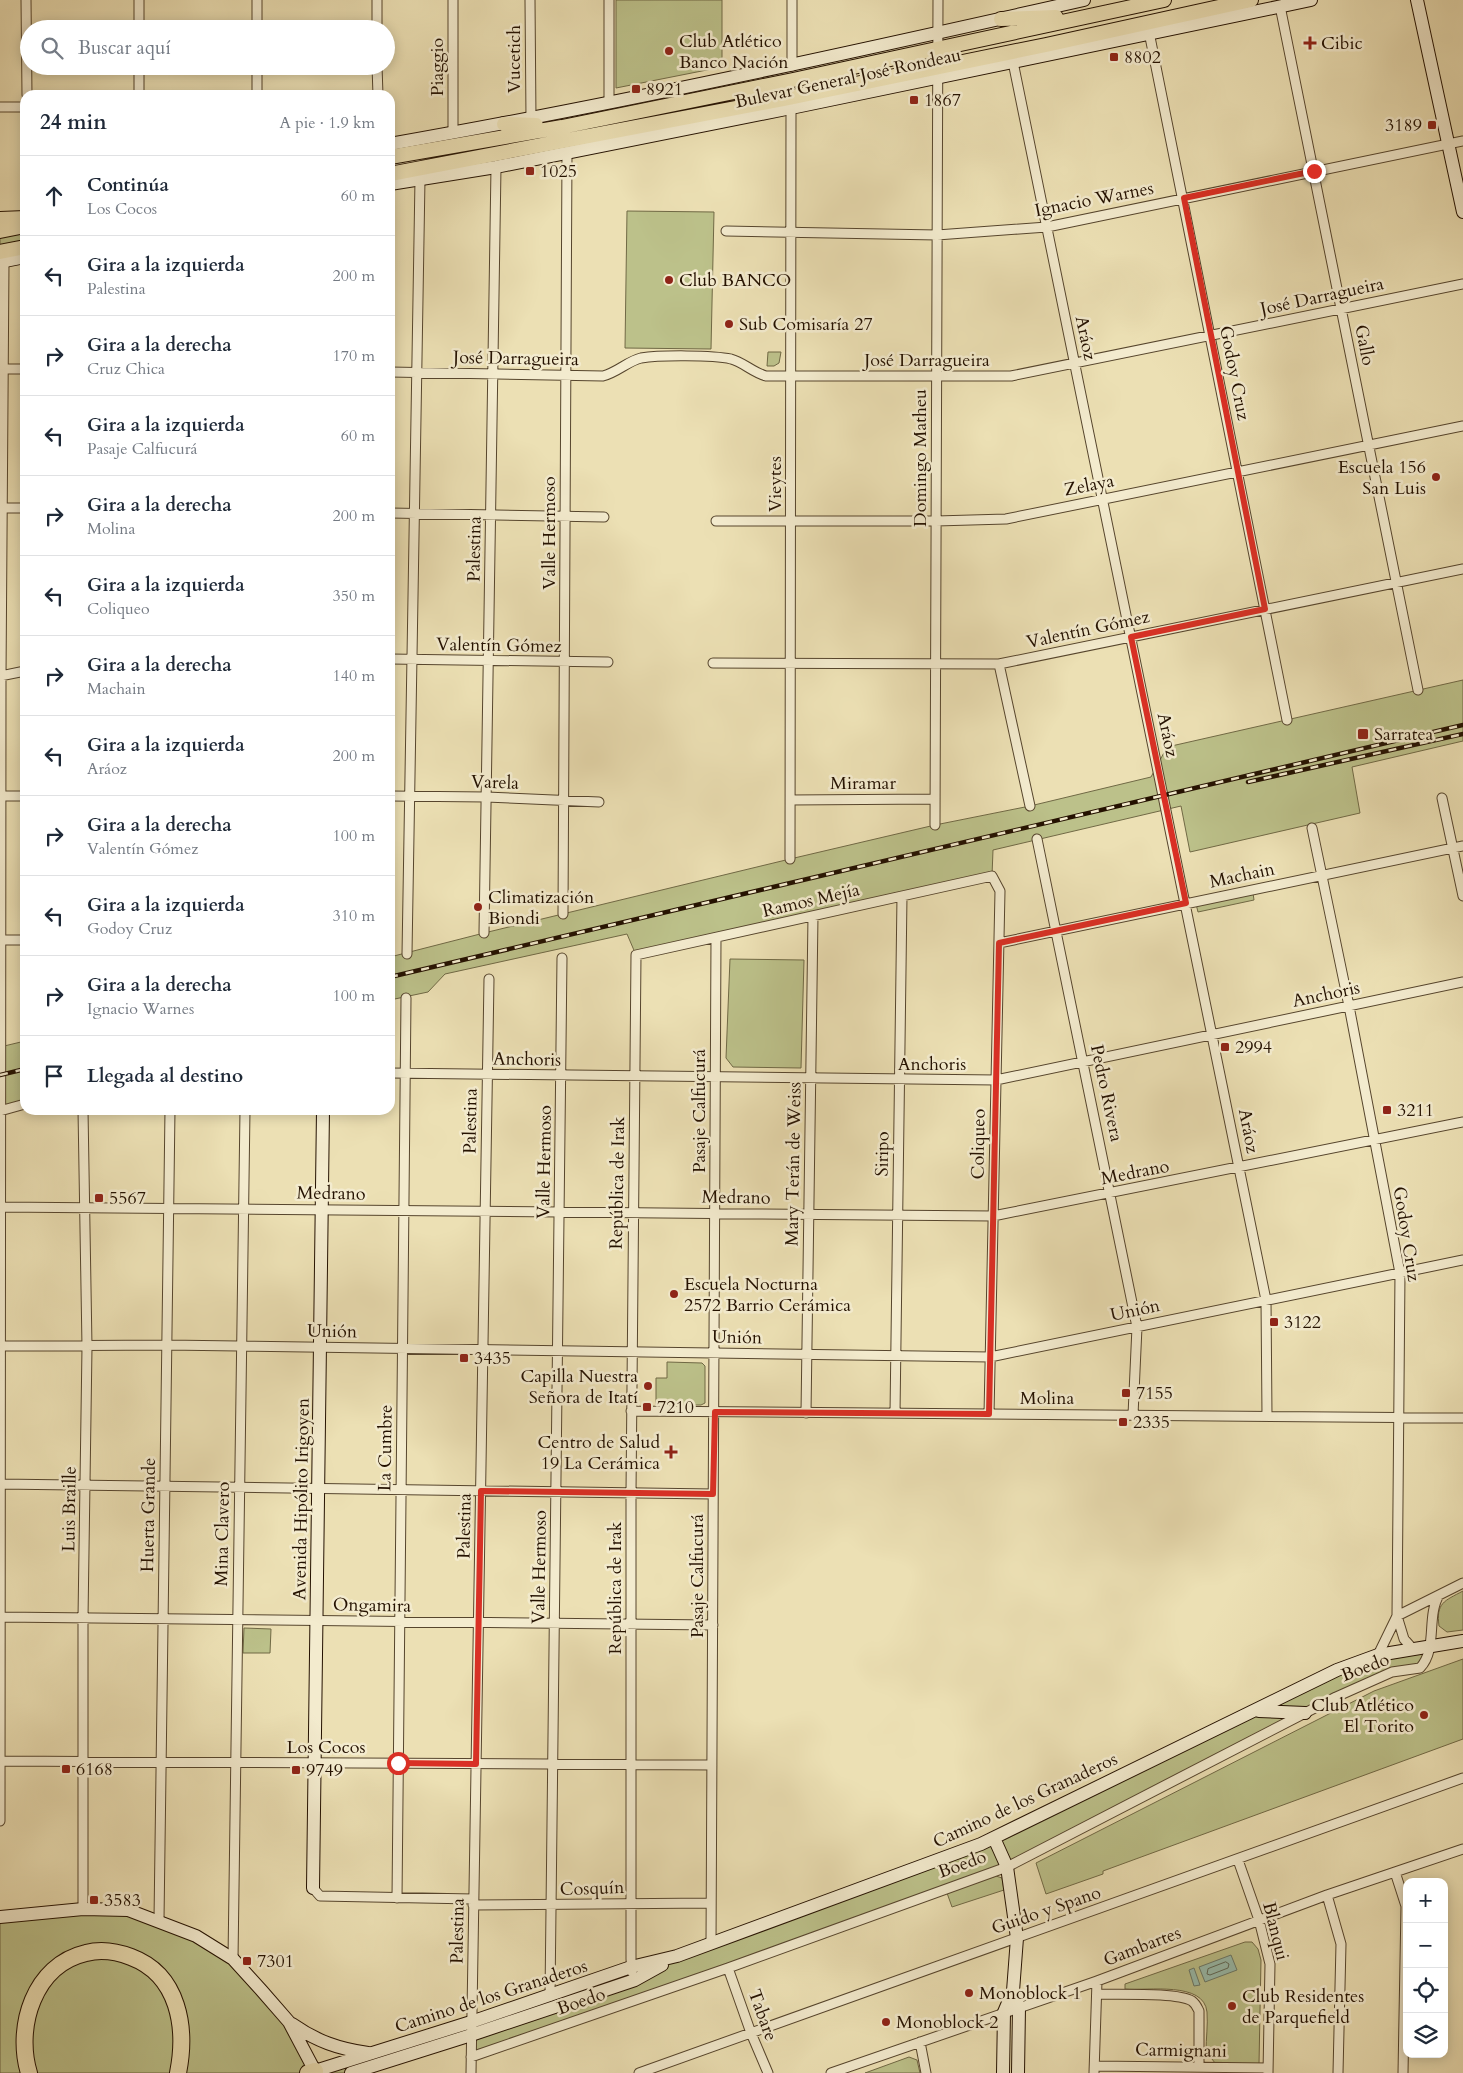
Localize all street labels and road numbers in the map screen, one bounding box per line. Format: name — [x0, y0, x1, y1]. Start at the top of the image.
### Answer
street label: Vucetich — [502, 25, 527, 93]
street label: Piaggio — [425, 38, 450, 96]
street label: Bulevar General José Rondeau — [733, 42, 964, 115]
street label: Ignacio Warnes — [1032, 176, 1156, 223]
street label: José Darragueira — [1255, 271, 1386, 322]
street label: Aráoz — [1069, 314, 1102, 363]
street label: Gallo — [1348, 323, 1381, 368]
street label: Godoy Cruz — [1213, 324, 1256, 423]
street label: José Darragueira — [450, 345, 579, 372]
street label: José Darragueira — [861, 348, 990, 373]
street label: Domingo Matheu — [908, 389, 933, 527]
street label: Vieytes — [763, 456, 788, 512]
street label: Zelaya — [1062, 468, 1117, 503]
street label: Valle Hermoso — [537, 476, 562, 590]
street label: Palestina — [461, 516, 488, 582]
street label: Valentín Gómez — [1024, 604, 1152, 655]
street label: Valentín Gómez — [436, 632, 562, 659]
street label: Aráoz — [1151, 711, 1184, 760]
street label: Varela — [471, 769, 520, 796]
street label: Miramar — [830, 771, 896, 796]
street label: Machain — [1207, 856, 1278, 895]
street label: Ramos Mejía — [760, 877, 862, 924]
street label: Anchoris — [1290, 975, 1362, 1014]
street label: Pedro Rivera — [1084, 1042, 1129, 1144]
street label: Anchoris — [493, 1046, 561, 1073]
street label: Pasaje Calfucurá — [687, 1049, 712, 1173]
street label: Anchoris — [898, 1052, 966, 1077]
street label: Mary Terán de Weiss — [780, 1082, 807, 1246]
street label: Palestina — [457, 1088, 484, 1154]
street label: Valle Hermoso — [531, 1105, 558, 1219]
street label: Aráoz — [1232, 1107, 1265, 1156]
street label: Coliqueo — [965, 1108, 992, 1180]
street label: República de Irak — [604, 1116, 631, 1250]
street label: Siripo — [870, 1131, 895, 1177]
street label: Medrano — [1099, 1154, 1172, 1191]
street label: Medrano — [296, 1180, 366, 1207]
street label: Medrano — [701, 1184, 771, 1211]
street label: Godoy Cruz — [1387, 1185, 1426, 1283]
street label: Unión — [1108, 1293, 1163, 1328]
street label: Unión — [307, 1319, 358, 1344]
street label: Unión — [712, 1325, 763, 1350]
street label: Molina — [1020, 1386, 1074, 1411]
street label: Avenida Hipólito Irigoyen — [287, 1397, 316, 1600]
street label: La Cumbre — [372, 1404, 399, 1492]
street label: Huerta Grande — [135, 1458, 162, 1572]
street label: Luis Braille — [56, 1466, 83, 1552]
street label: Mina Clavero — [209, 1481, 236, 1587]
street label: Palestina — [451, 1493, 478, 1559]
street label: Valle Hermoso — [526, 1510, 553, 1624]
street label: Pasaje Calfucurá — [685, 1514, 710, 1638]
street label: República de Irak — [603, 1521, 628, 1654]
street label: Ongamira — [333, 1592, 412, 1619]
street label: Boedo — [1338, 1647, 1393, 1688]
street label: Los Cocos — [287, 1735, 365, 1760]
street label: Camino de los Granaderos — [929, 1747, 1122, 1854]
street label: Boedo — [935, 1844, 990, 1885]
street label: Cosquín — [559, 1875, 625, 1902]
street label: Guido y Spano — [988, 1880, 1104, 1941]
street label: Palestina — [444, 1898, 471, 1964]
street label: Blanqui — [1256, 1899, 1295, 1963]
street label: Gambartes — [1100, 1920, 1185, 1973]
street label: Camino de los Granaderos — [392, 1954, 591, 2039]
street label: Boedo — [554, 1982, 609, 2021]
street label: Tabare — [742, 1986, 783, 2044]
street label: Carmignani — [1135, 2037, 1227, 2064]

